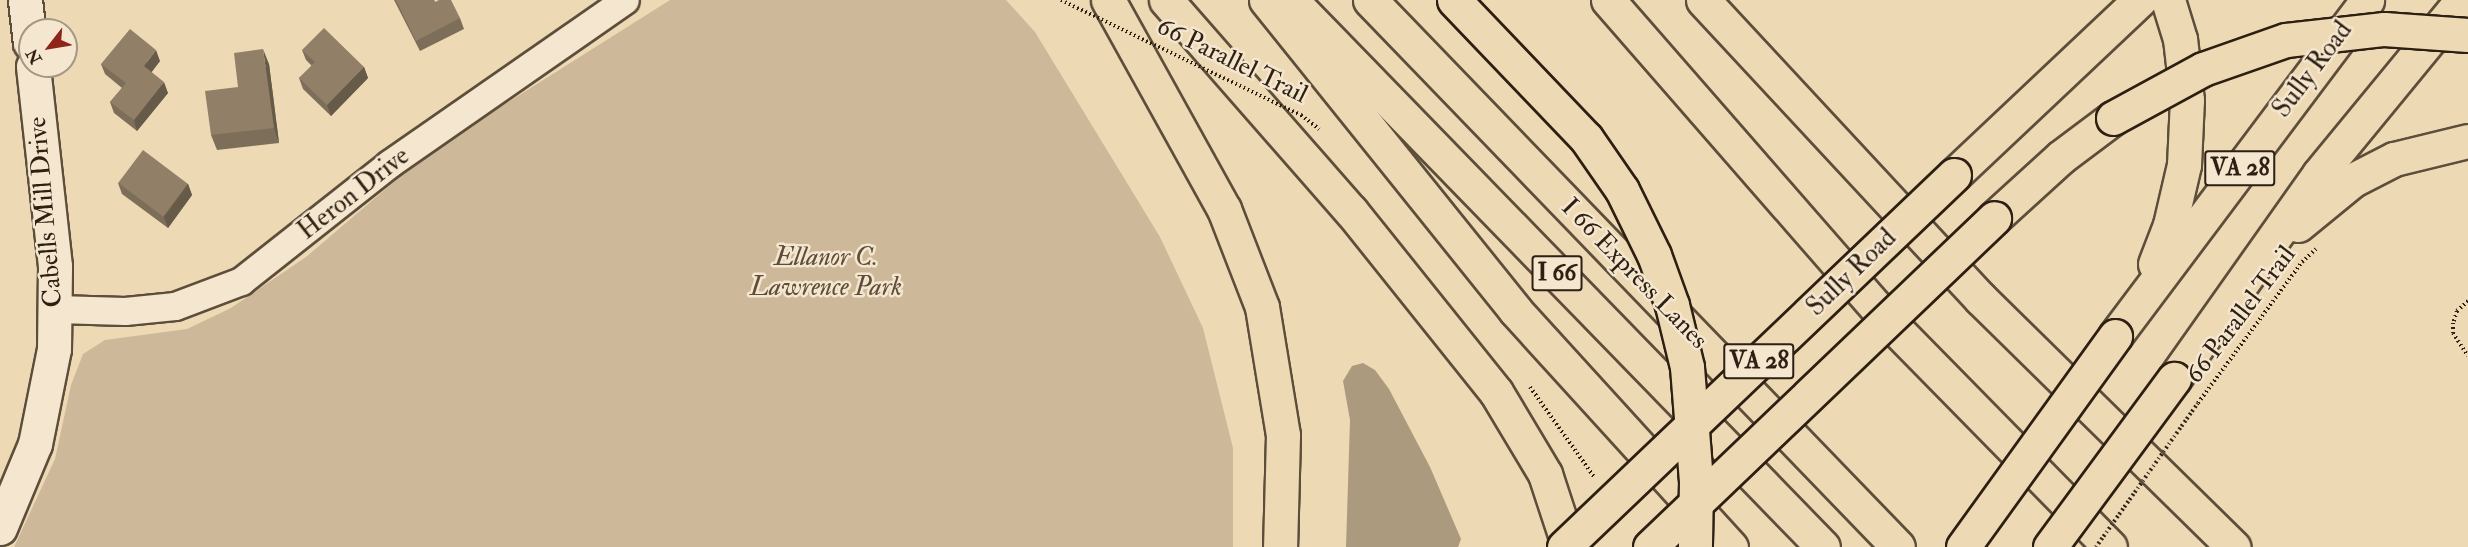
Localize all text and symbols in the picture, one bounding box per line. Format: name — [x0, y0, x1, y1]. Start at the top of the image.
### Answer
street label: 66 Parallel Trail — [1151, 11, 1313, 111]
street label: Sully Road — [2267, 16, 2359, 124]
north arrow — [18, 18, 78, 78]
text: N — [22, 45, 47, 68]
street label: Cabells Mill Drive — [22, 115, 70, 309]
street label: Heron Drive — [292, 141, 416, 247]
road number: VA 28 — [2204, 147, 2276, 189]
street label: I 66 Express Lanes — [1554, 192, 1714, 356]
street label: Sully Road — [1801, 223, 1903, 323]
street label: 66 Parallel Trail — [2179, 240, 2303, 390]
park label: Ellanor C. Lawrence Park — [750, 242, 902, 304]
road number: I 66 — [1532, 252, 1582, 294]
road number: VA 28 — [1723, 340, 1795, 382]

